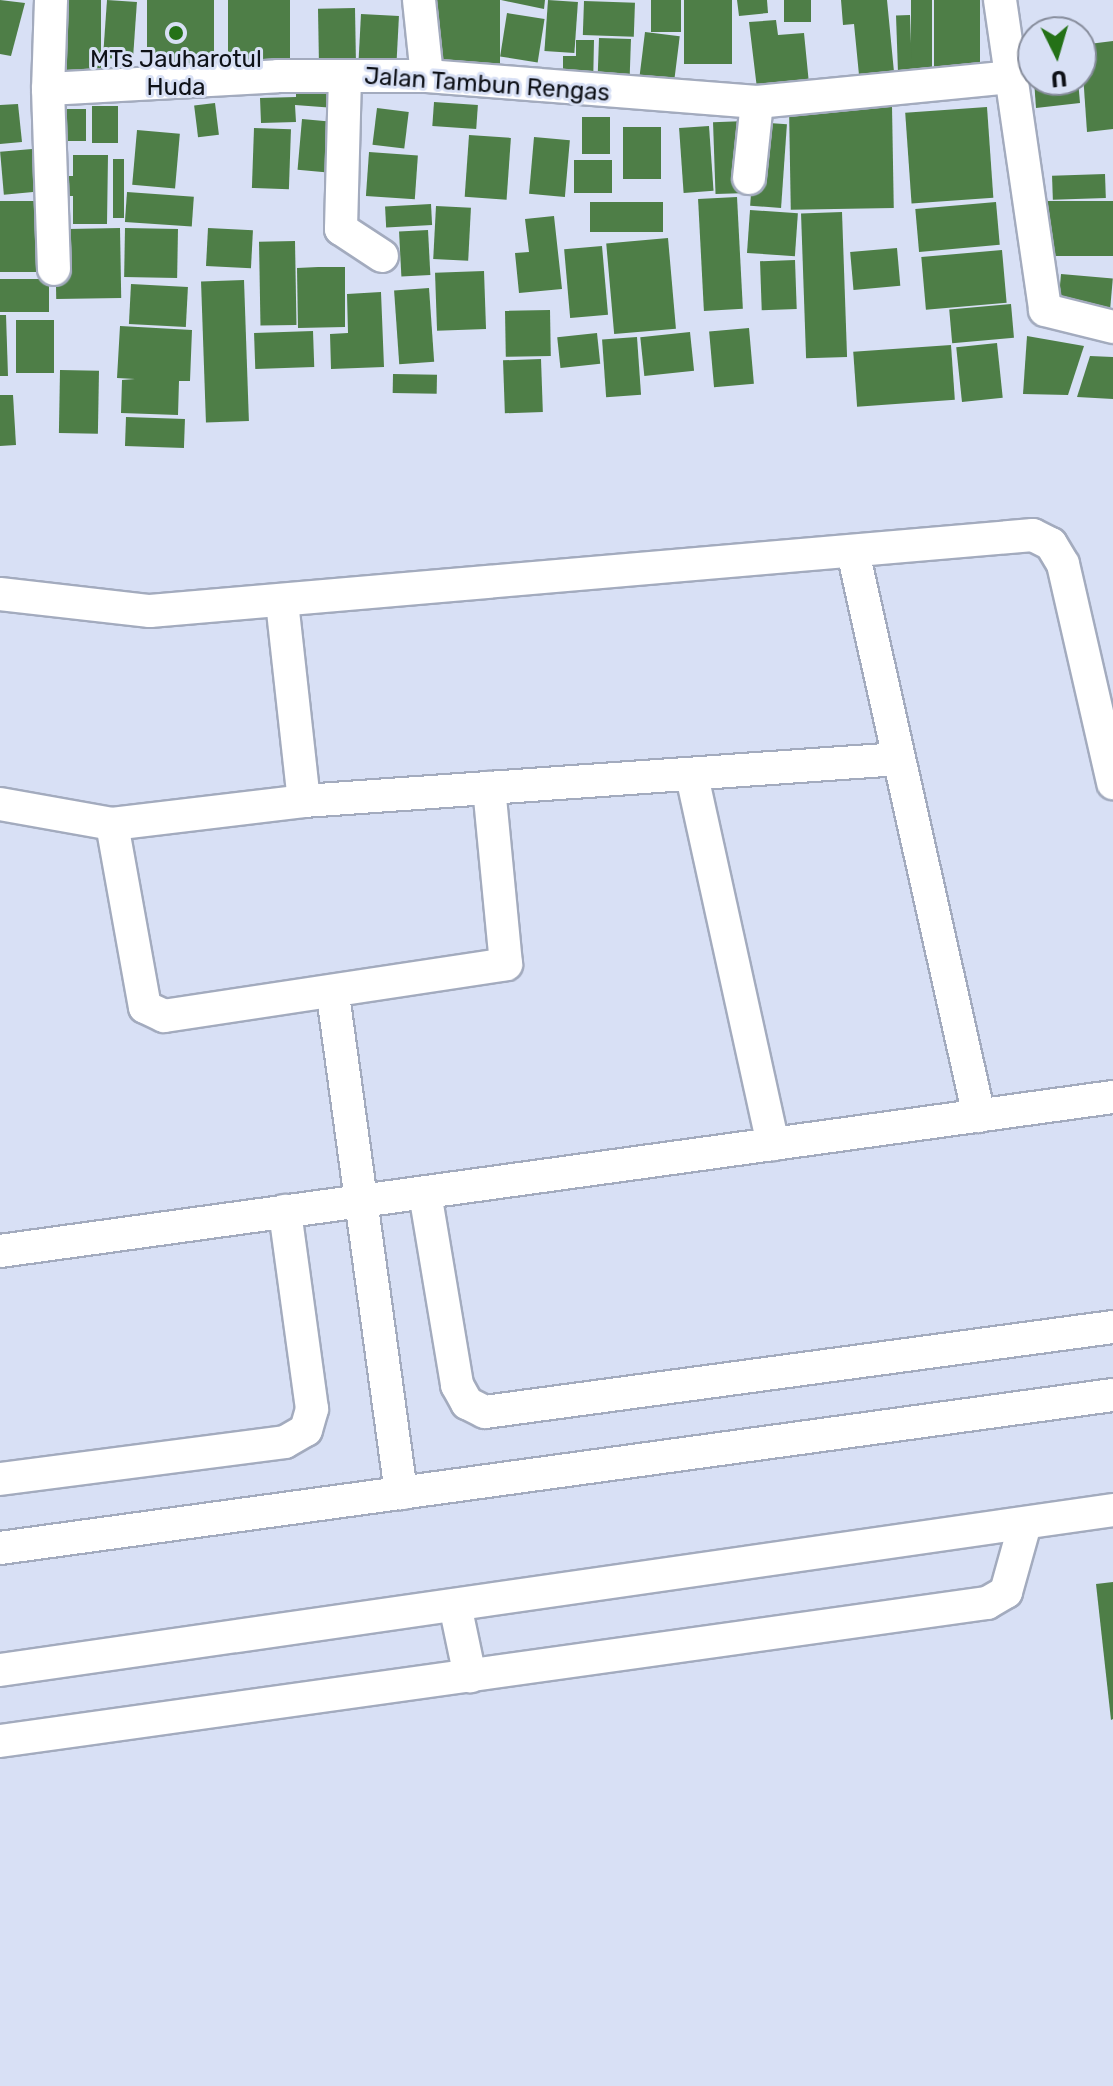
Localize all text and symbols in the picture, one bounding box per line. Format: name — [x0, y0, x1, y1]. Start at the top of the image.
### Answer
north arrow — [1017, 16, 1097, 96]
marker: MTs Jauharotul Huda — [167, 24, 185, 42]
place label: MTs Jauharotul Huda — [90, 46, 262, 102]
street label: Jalan Tambun Rengas — [363, 62, 611, 108]
text: U — [1050, 64, 1068, 93]

